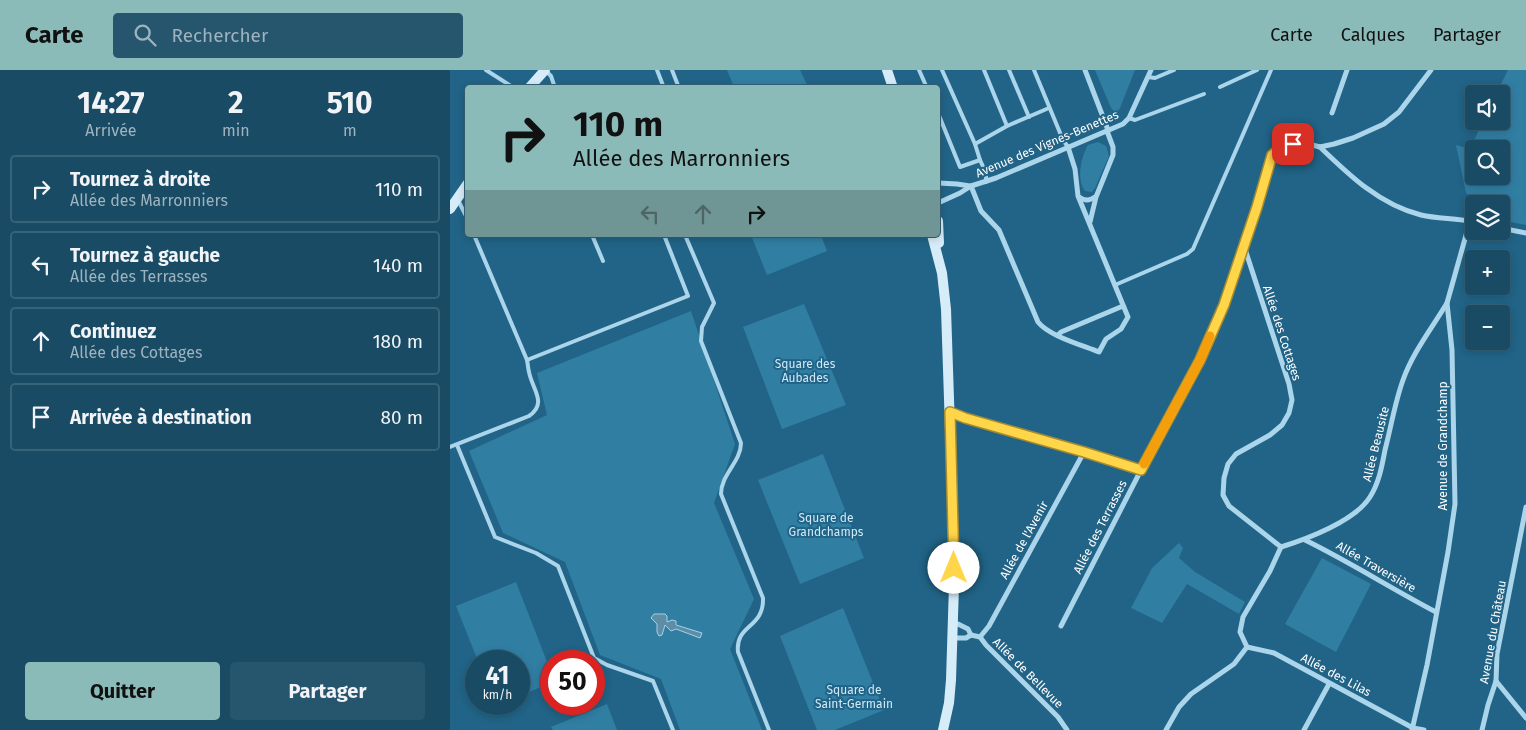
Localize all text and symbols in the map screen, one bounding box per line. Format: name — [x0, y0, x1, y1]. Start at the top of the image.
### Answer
search box — [113, 13, 463, 58]
text: Carte — [25, 21, 83, 49]
icon: search — [131, 21, 159, 49]
text: Rechercher — [171, 24, 268, 47]
text: Carte — [1270, 24, 1313, 46]
text: Calques — [1341, 24, 1405, 46]
text: Partager — [1433, 24, 1501, 46]
text: 14:27 — [77, 85, 145, 121]
text: 2 — [228, 85, 243, 121]
text: 510 — [327, 85, 373, 121]
map controls — [1465, 85, 1510, 350]
button: sound — [1465, 85, 1510, 130]
text: 110 m — [573, 103, 663, 145]
icon: right — [490, 105, 555, 170]
street label: Avenue des Vignes-Benettes — [974, 107, 1121, 180]
text: Arrivée — [85, 121, 137, 140]
text: min — [222, 121, 250, 140]
text: m — [343, 121, 357, 140]
pin — [1272, 123, 1314, 165]
icon: arrive — [1279, 130, 1307, 158]
button: search — [1465, 140, 1510, 185]
text: Allée des Marronniers — [573, 145, 790, 172]
text: Tournez à droite — [70, 168, 211, 191]
icon: right — [27, 175, 55, 203]
text: 110 m — [375, 178, 423, 201]
text: Allée des Marronniers — [70, 191, 228, 210]
button: layers — [1465, 195, 1510, 240]
icon: left — [636, 200, 664, 228]
icon: ahead — [689, 200, 717, 228]
icon: right — [742, 200, 770, 228]
text: Tournez à gauche — [70, 244, 220, 267]
button: + — [1465, 250, 1510, 295]
icon: left — [27, 251, 55, 279]
text: 140 m — [373, 254, 423, 277]
text: Allée des Terrasses — [70, 267, 208, 286]
street label: Allée des Cottages — [1260, 284, 1304, 383]
button: − — [1465, 305, 1510, 350]
text: Continuez — [70, 320, 156, 343]
icon: ahead — [27, 327, 55, 355]
text: 180 m — [372, 330, 423, 353]
text: Allée des Cottages — [70, 343, 202, 362]
park label: Square des Aubades — [775, 357, 836, 385]
street label: Avenue de Grandchamp — [1436, 381, 1450, 511]
icon: arrive — [27, 403, 55, 431]
street label: Allée Beausite — [1360, 405, 1392, 483]
text: Arrivée à destination — [70, 406, 252, 429]
text: 80 m — [381, 406, 423, 429]
street label: Allée des Terrasses — [1070, 478, 1130, 576]
street label: Allée de l'Avenir — [997, 498, 1051, 581]
park label: Square de Grandchamps — [789, 511, 864, 539]
street label: Allée Traversière — [1334, 539, 1418, 595]
position arrow — [927, 541, 979, 593]
street label: Avenue du Château — [1477, 579, 1509, 685]
street label: Allée de Bellevue — [990, 635, 1066, 711]
speed limit sign: 50 — [540, 650, 605, 715]
street label: Allée des Lilas — [1299, 651, 1374, 700]
text: 41 — [486, 661, 509, 691]
button: Quitter — [25, 662, 220, 720]
button: Partager — [230, 662, 425, 720]
park label: Square de Saint-Germain — [815, 683, 893, 711]
text: km/h — [483, 688, 512, 702]

